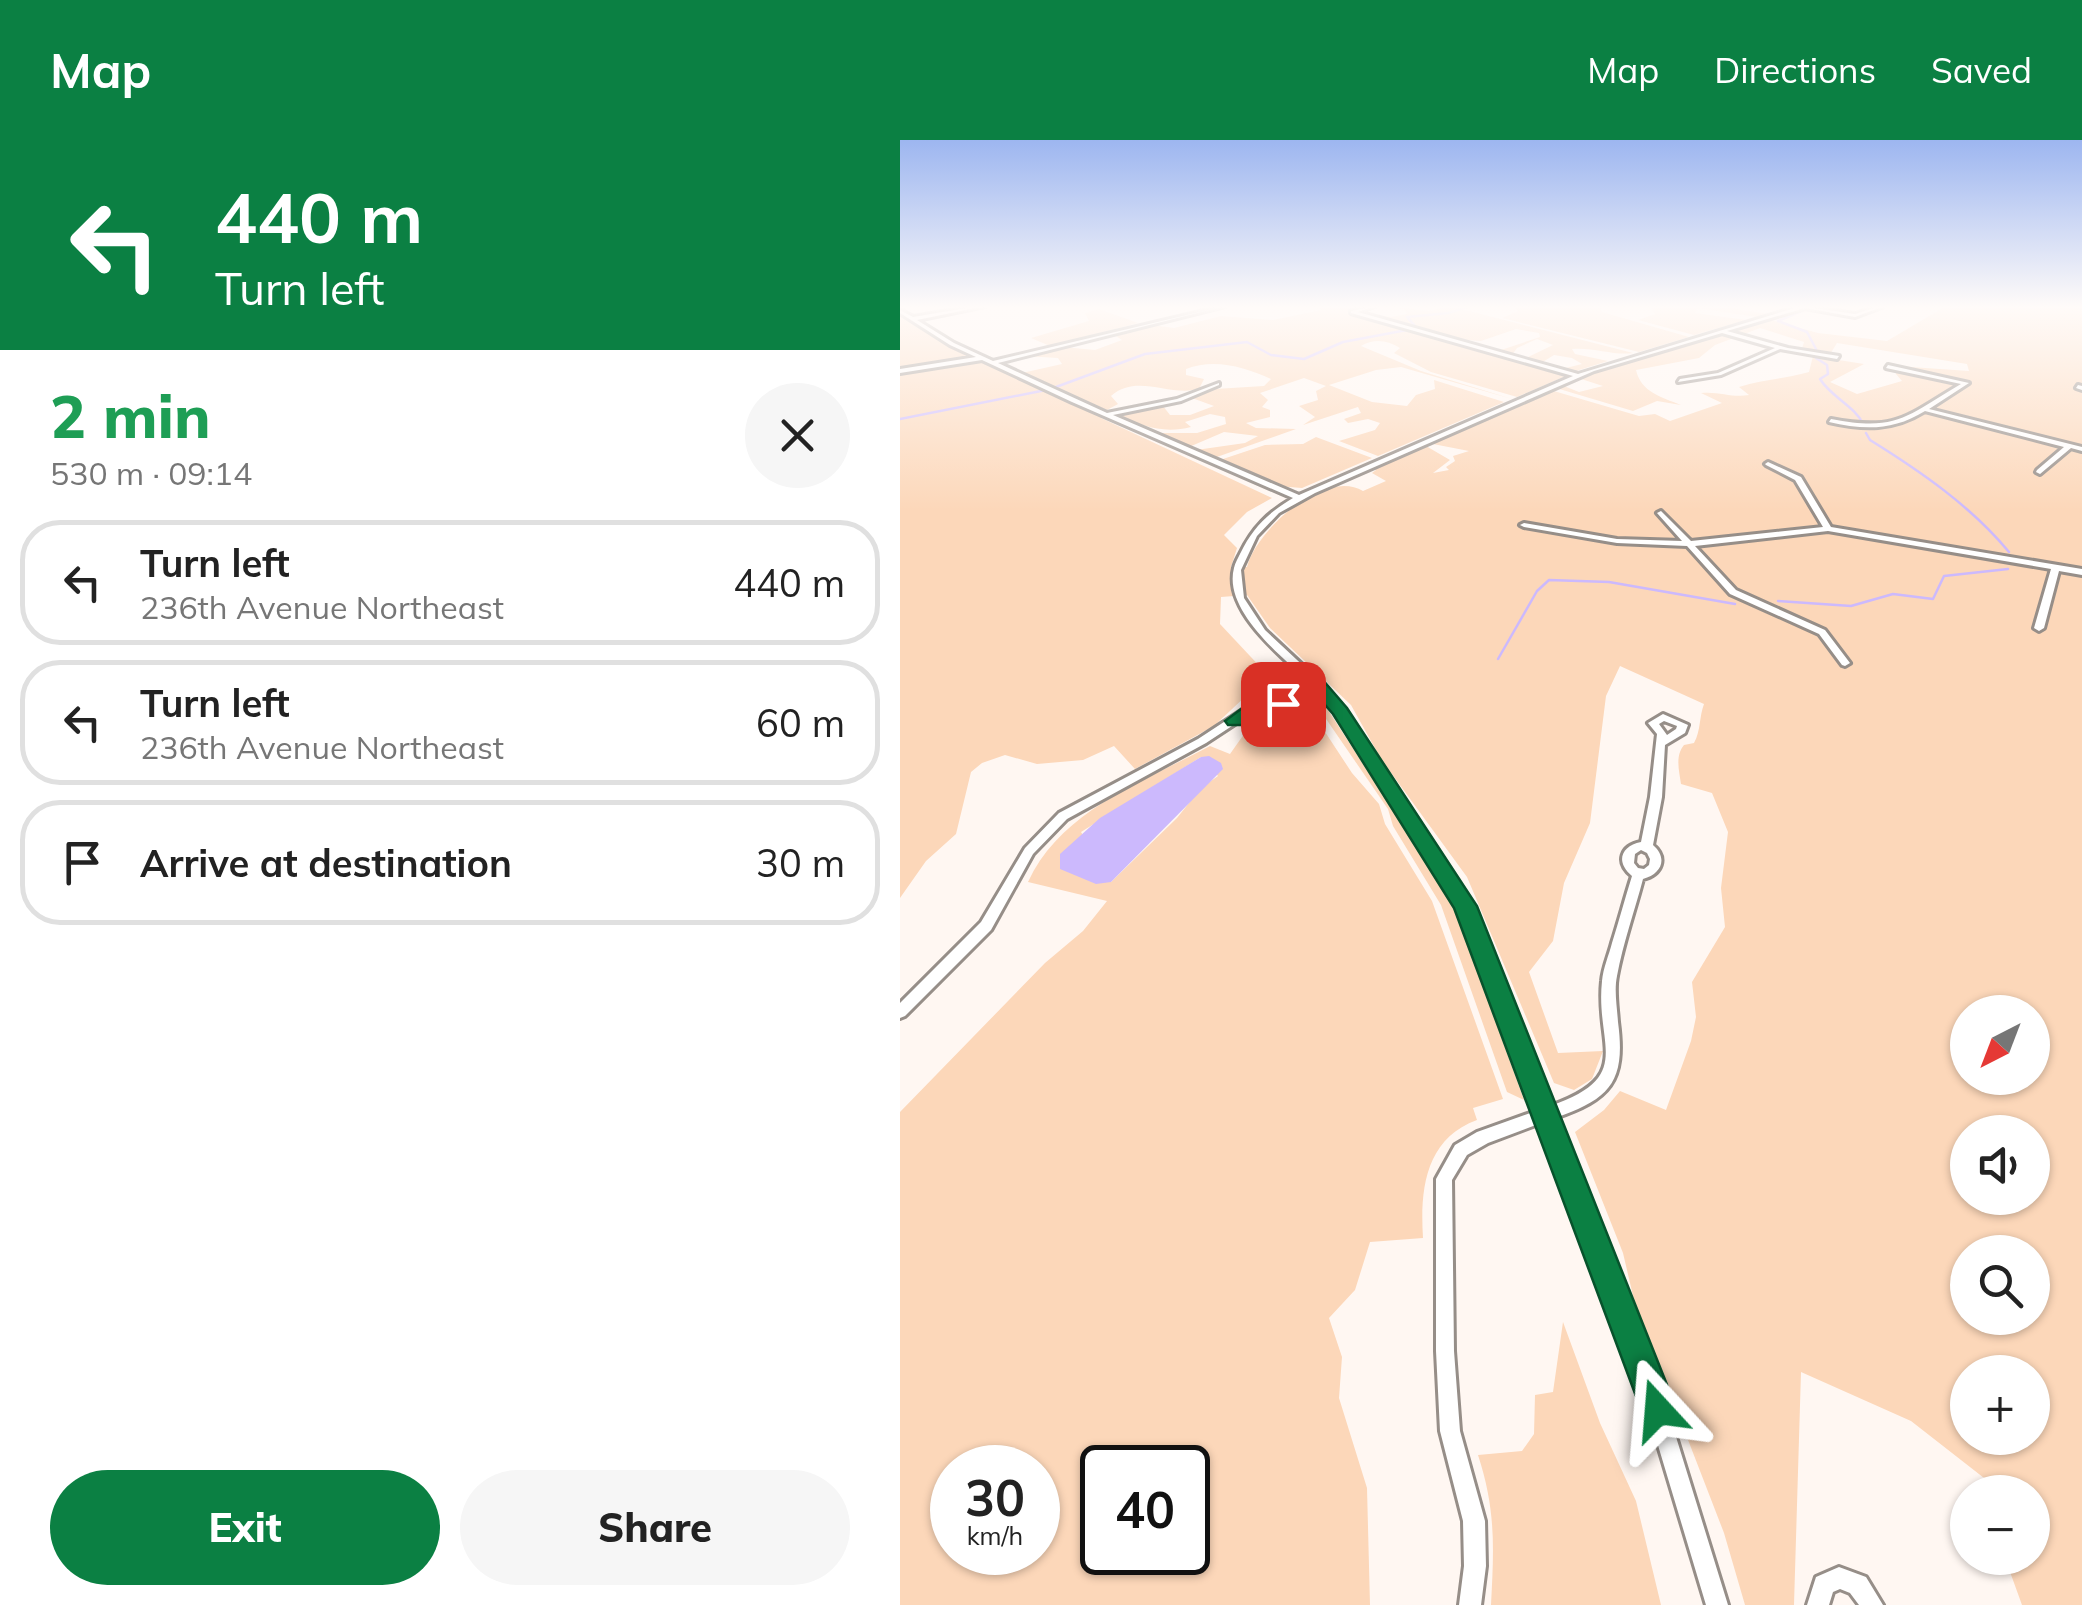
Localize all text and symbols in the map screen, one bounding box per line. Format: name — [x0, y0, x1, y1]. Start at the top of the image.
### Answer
text: Map — [50, 40, 151, 100]
text: Map — [1587, 48, 1659, 92]
text: Directions — [1714, 48, 1876, 92]
text: Saved — [1931, 48, 2032, 92]
text: 440 m — [215, 173, 423, 261]
icon: left — [50, 180, 180, 310]
text: Turn left — [215, 260, 384, 316]
text: 2 min — [50, 378, 211, 453]
button: close — [745, 383, 850, 488]
text: 530 m · 09:14 — [50, 453, 252, 493]
text: Turn left — [140, 539, 290, 587]
icon: left — [55, 555, 110, 610]
text: 440 m — [733, 559, 845, 607]
text: 236th Avenue Northeast — [140, 587, 504, 627]
pin — [1241, 662, 1326, 747]
icon: arrive — [1256, 677, 1311, 732]
text: Turn left — [140, 679, 290, 727]
icon: left — [55, 695, 110, 750]
text: 60 m — [756, 699, 845, 747]
text: 236th Avenue Northeast — [140, 727, 504, 767]
icon: arrive — [55, 835, 110, 890]
text: Arrive at destination — [140, 839, 512, 887]
text: 30 m — [756, 839, 845, 887]
north arrow — [1950, 995, 2050, 1095]
map controls — [1950, 995, 2050, 1575]
button: sound — [1950, 1115, 2050, 1215]
button: search — [1950, 1235, 2050, 1335]
button: + — [1950, 1355, 2050, 1455]
position arrow — [1606, 1358, 1710, 1462]
speed limit sign: 40 — [1080, 1445, 1210, 1575]
text: 30 — [965, 1466, 1025, 1529]
button: Exit — [50, 1470, 440, 1585]
button: Share — [460, 1470, 850, 1585]
button: − — [1950, 1475, 2050, 1575]
text: km/h — [967, 1520, 1023, 1551]

